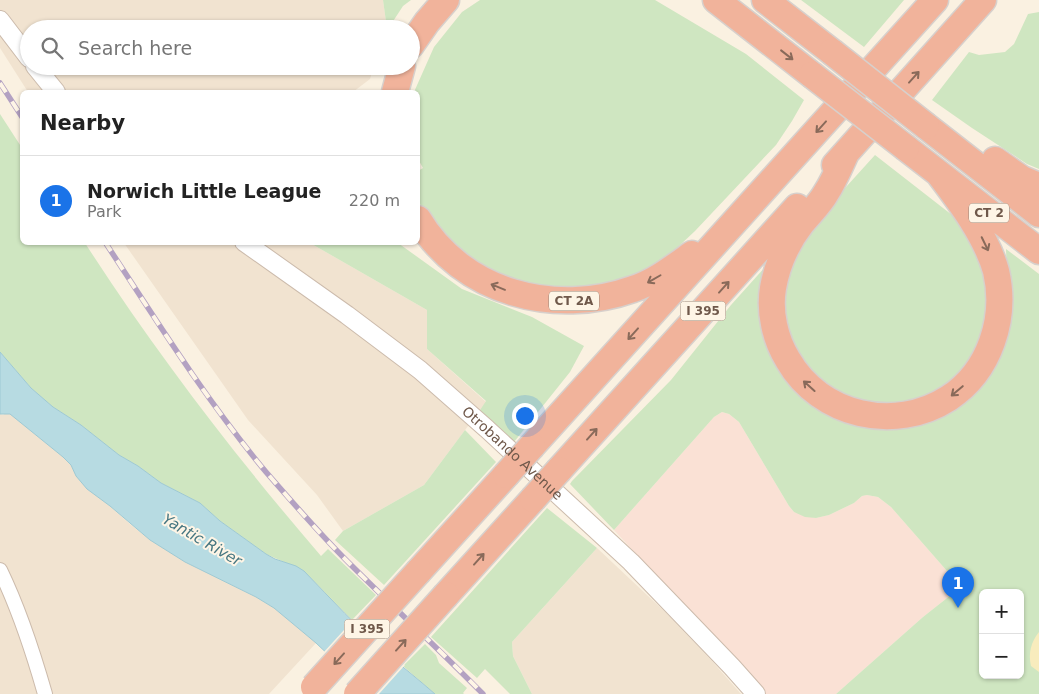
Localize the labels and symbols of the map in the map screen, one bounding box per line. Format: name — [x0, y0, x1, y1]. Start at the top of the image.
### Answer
one-way arrow — [780, 50, 793, 61]
one-way arrow — [908, 71, 920, 84]
one-way arrow — [815, 120, 826, 133]
road number: CT 2 — [969, 204, 1009, 222]
one-way arrow — [980, 236, 990, 251]
one-way arrow — [647, 274, 662, 284]
one-way arrow — [719, 281, 730, 294]
one-way arrow — [491, 282, 506, 291]
road number: CT 2A — [549, 292, 599, 310]
road number: I 395 — [680, 302, 726, 321]
one-way arrow — [628, 327, 639, 340]
one-way arrow — [802, 380, 815, 392]
one-way arrow — [951, 386, 964, 397]
street label: Otrobando Avenue — [459, 403, 566, 503]
your location — [512, 403, 538, 429]
one-way arrow — [586, 427, 598, 440]
water label: Yantic River — [159, 510, 245, 570]
one-way arrow — [473, 553, 485, 566]
pin: 1 — [942, 567, 974, 608]
road number: I 395 — [344, 620, 390, 638]
one-way arrow — [395, 638, 407, 651]
one-way arrow — [333, 653, 345, 666]

